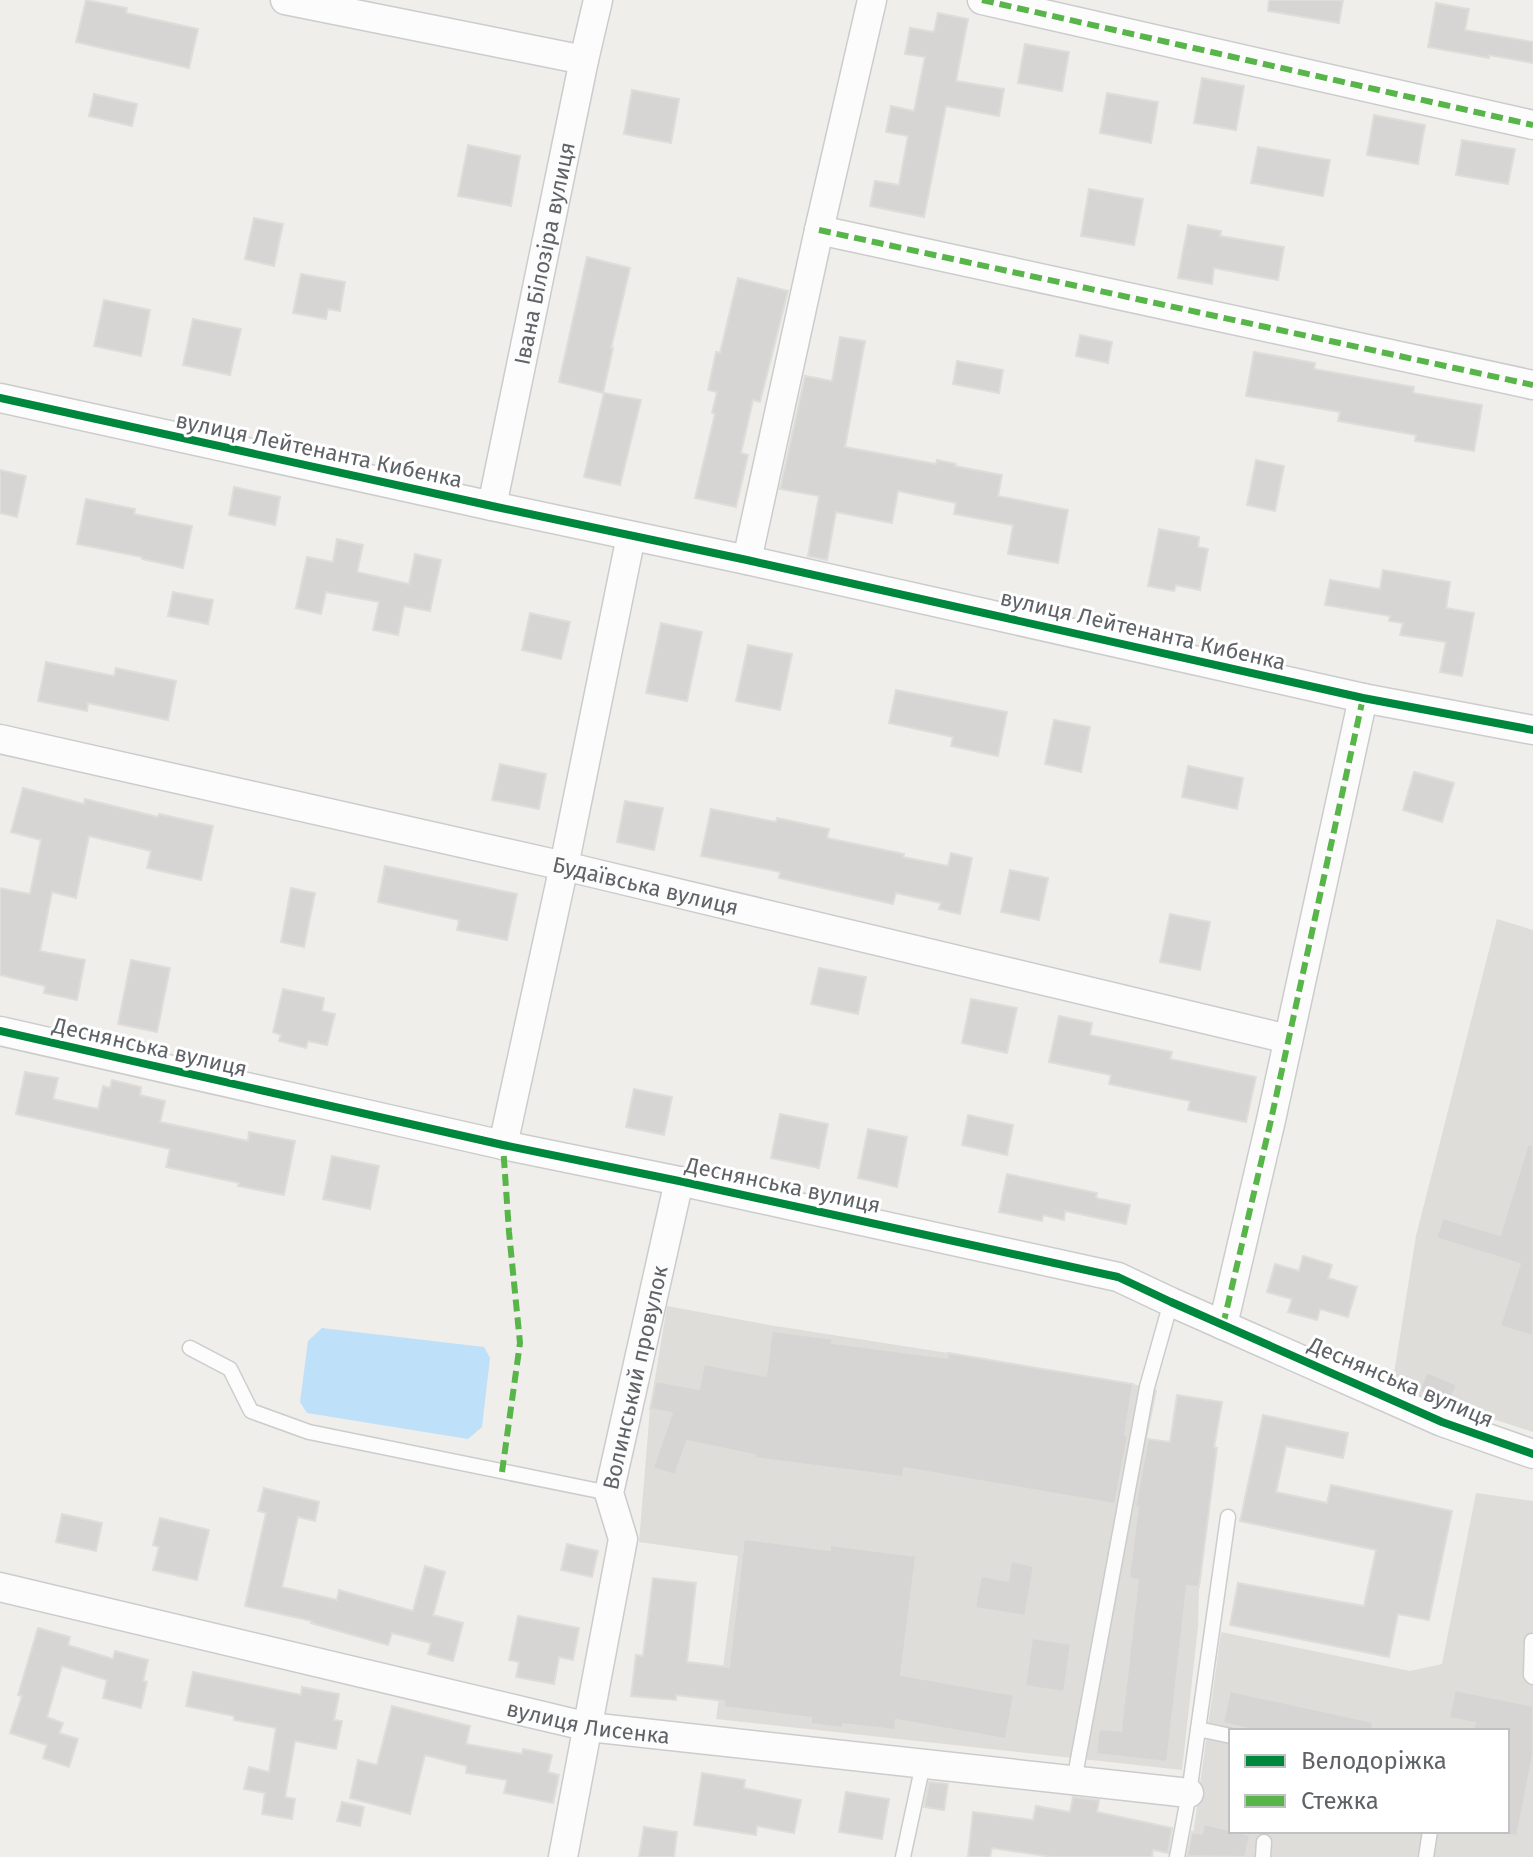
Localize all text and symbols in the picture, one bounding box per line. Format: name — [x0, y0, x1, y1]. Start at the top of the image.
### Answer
street label: Івана Білозіра вулиця — [508, 139, 580, 367]
street label: вулиця Лейтенанта Кибенка — [173, 406, 465, 494]
street label: вулиця Лейтенанта Кибенка — [998, 584, 1288, 676]
street label: Будаївська вулиця — [550, 850, 741, 921]
street label: Деснянська вулиця — [49, 1011, 250, 1082]
street label: Деснянська вулиця — [682, 1151, 883, 1219]
street label: Волинський провулок — [597, 1262, 673, 1492]
street label: Деснянська вулиця — [1303, 1330, 1498, 1433]
street label: вулиця Лисенка — [504, 1694, 671, 1749]
legend — [1229, 1729, 1509, 1833]
text: Велодоріжка — [1301, 1747, 1447, 1775]
text: Стежка — [1301, 1787, 1379, 1815]

